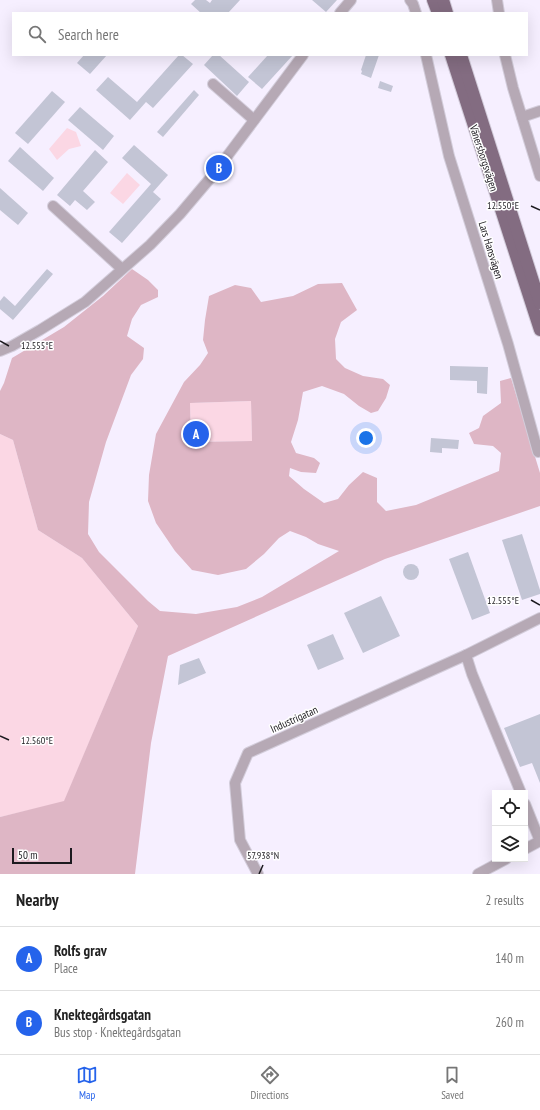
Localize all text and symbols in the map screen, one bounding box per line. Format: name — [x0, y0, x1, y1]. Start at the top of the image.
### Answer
search box — [12, 12, 528, 56]
icon: search — [26, 23, 48, 45]
text: Search here — [58, 25, 119, 44]
street label: Vänersborgsvägen — [466, 122, 501, 193]
pin: B — [206, 153, 232, 183]
text: 12.550°E — [487, 199, 519, 212]
street label: Lars Hansvägen — [476, 219, 506, 281]
text: 12.555°E — [21, 339, 53, 352]
pin: A — [183, 419, 209, 449]
your location — [356, 428, 376, 448]
text: 12.555°E — [487, 594, 519, 607]
street label: Industrigatan — [268, 702, 320, 736]
text: 12.560°E — [21, 734, 53, 747]
map controls — [492, 790, 528, 862]
button: locate — [492, 790, 528, 826]
button: layers — [492, 826, 528, 862]
scale bar — [12, 846, 72, 865]
text: 50 m — [18, 848, 37, 862]
text: 57.938°N — [247, 849, 279, 862]
text: Nearby — [16, 889, 59, 911]
text: 2 results — [485, 892, 524, 909]
text: Rolfs grav — [54, 941, 107, 960]
text: A — [26, 950, 32, 967]
text: 140 m — [495, 950, 524, 967]
text: Place — [54, 960, 78, 977]
text: Knektegårdsgatan — [54, 1005, 151, 1024]
text: B — [26, 1014, 32, 1031]
text: 260 m — [495, 1014, 524, 1031]
text: Bus stop · Knektegårdsgatan — [54, 1024, 181, 1041]
tab: Map — [76, 1064, 98, 1102]
tab: Directions — [251, 1064, 289, 1102]
tab: Saved — [441, 1064, 464, 1102]

